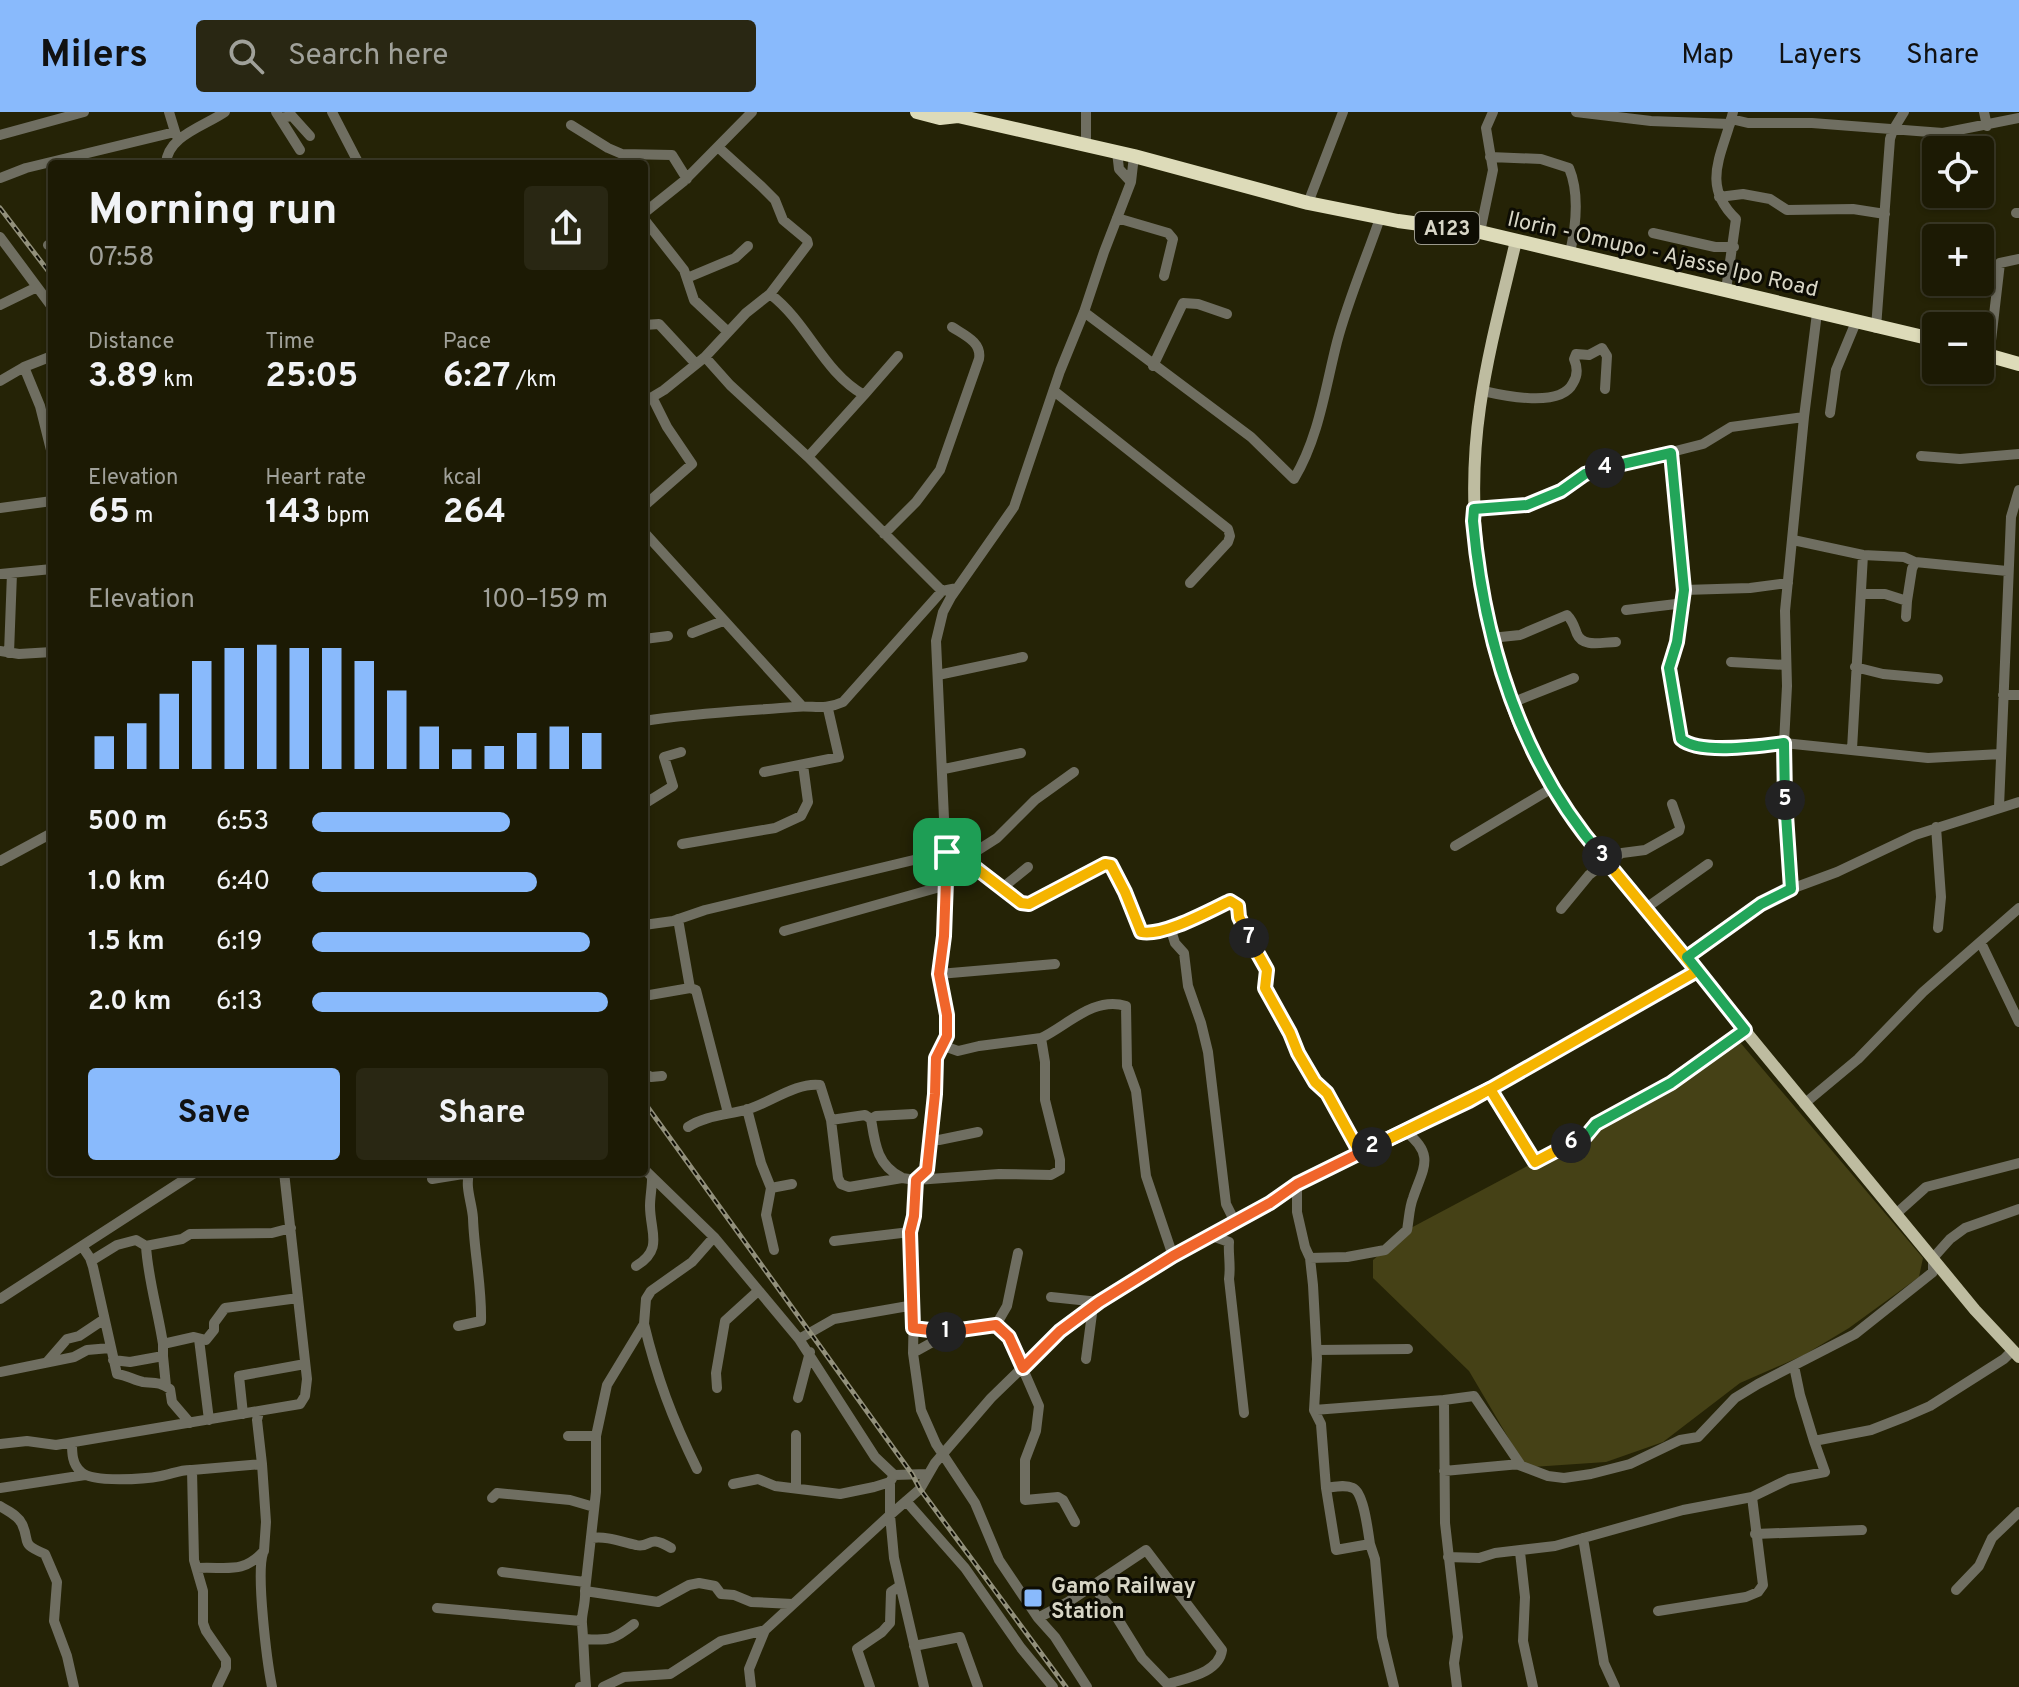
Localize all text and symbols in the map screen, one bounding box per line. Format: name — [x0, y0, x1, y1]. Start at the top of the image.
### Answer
search box — [196, 20, 756, 92]
text: Milers — [40, 32, 148, 81]
icon: search — [224, 34, 268, 78]
text: Search here — [288, 38, 448, 75]
text: Map — [1681, 38, 1734, 74]
text: Layers — [1778, 38, 1862, 74]
text: Share — [1906, 38, 1979, 74]
map controls — [1922, 136, 1994, 384]
button: locate — [1922, 136, 1994, 208]
text: Morning run — [88, 184, 338, 240]
button: share — [524, 186, 608, 270]
street label: Ilorin - Omupo - Ajasse Ipo Road — [1504, 206, 1820, 304]
road number: A123 — [1415, 212, 1479, 244]
button: + — [1922, 224, 1994, 296]
text: 07:58 — [88, 242, 154, 275]
button: − — [1922, 312, 1994, 384]
text: Distance — [88, 329, 174, 356]
text: Time — [265, 329, 315, 356]
text: Pace — [443, 329, 491, 356]
text: 3.89 — [88, 356, 158, 399]
text: 25:05 — [265, 356, 358, 399]
text: 6:27 — [443, 356, 511, 399]
text: km — [158, 367, 194, 394]
text: /km — [511, 367, 557, 394]
pin: 4 — [1585, 448, 1625, 488]
text: 4 — [1598, 454, 1612, 481]
text: Elevation — [88, 465, 178, 492]
text: Heart rate — [265, 465, 366, 492]
text: kcal — [443, 465, 482, 492]
text: 65 — [88, 492, 130, 535]
text: 143 — [265, 492, 321, 535]
text: 264 — [443, 492, 506, 535]
text: m — [130, 503, 153, 530]
text: bpm — [321, 503, 370, 530]
text: Elevation — [88, 584, 195, 617]
text: 100–159 m — [483, 584, 608, 617]
pin: 5 — [1765, 780, 1805, 820]
text: 5 — [1778, 786, 1792, 813]
text: 500 m — [88, 806, 167, 839]
text: 6:53 — [216, 806, 269, 839]
pin — [913, 818, 981, 886]
icon: arrive — [925, 830, 969, 874]
pin: 3 — [1582, 836, 1622, 876]
text: 3 — [1595, 842, 1609, 869]
text: 1.0 km — [88, 866, 166, 899]
text: 6:40 — [216, 866, 270, 899]
pin: 7 — [1229, 918, 1269, 958]
text: 7 — [1243, 924, 1255, 951]
text: 1.5 km — [88, 926, 165, 959]
text: 6:19 — [216, 926, 263, 959]
text: 2.0 km — [88, 986, 171, 1019]
text: 6:13 — [216, 986, 263, 1019]
button: Save — [88, 1068, 340, 1160]
button: Share — [356, 1068, 608, 1160]
pin: 6 — [1551, 1123, 1591, 1163]
pin: 2 — [1352, 1127, 1392, 1167]
text: 6 — [1564, 1129, 1578, 1156]
text: 2 — [1365, 1133, 1379, 1160]
pin: 1 — [926, 1312, 966, 1352]
text: 1 — [942, 1318, 950, 1345]
place label: Gamo Railway Station — [1051, 1574, 1196, 1626]
marker: Gamo Railway Station — [1022, 1587, 1044, 1609]

